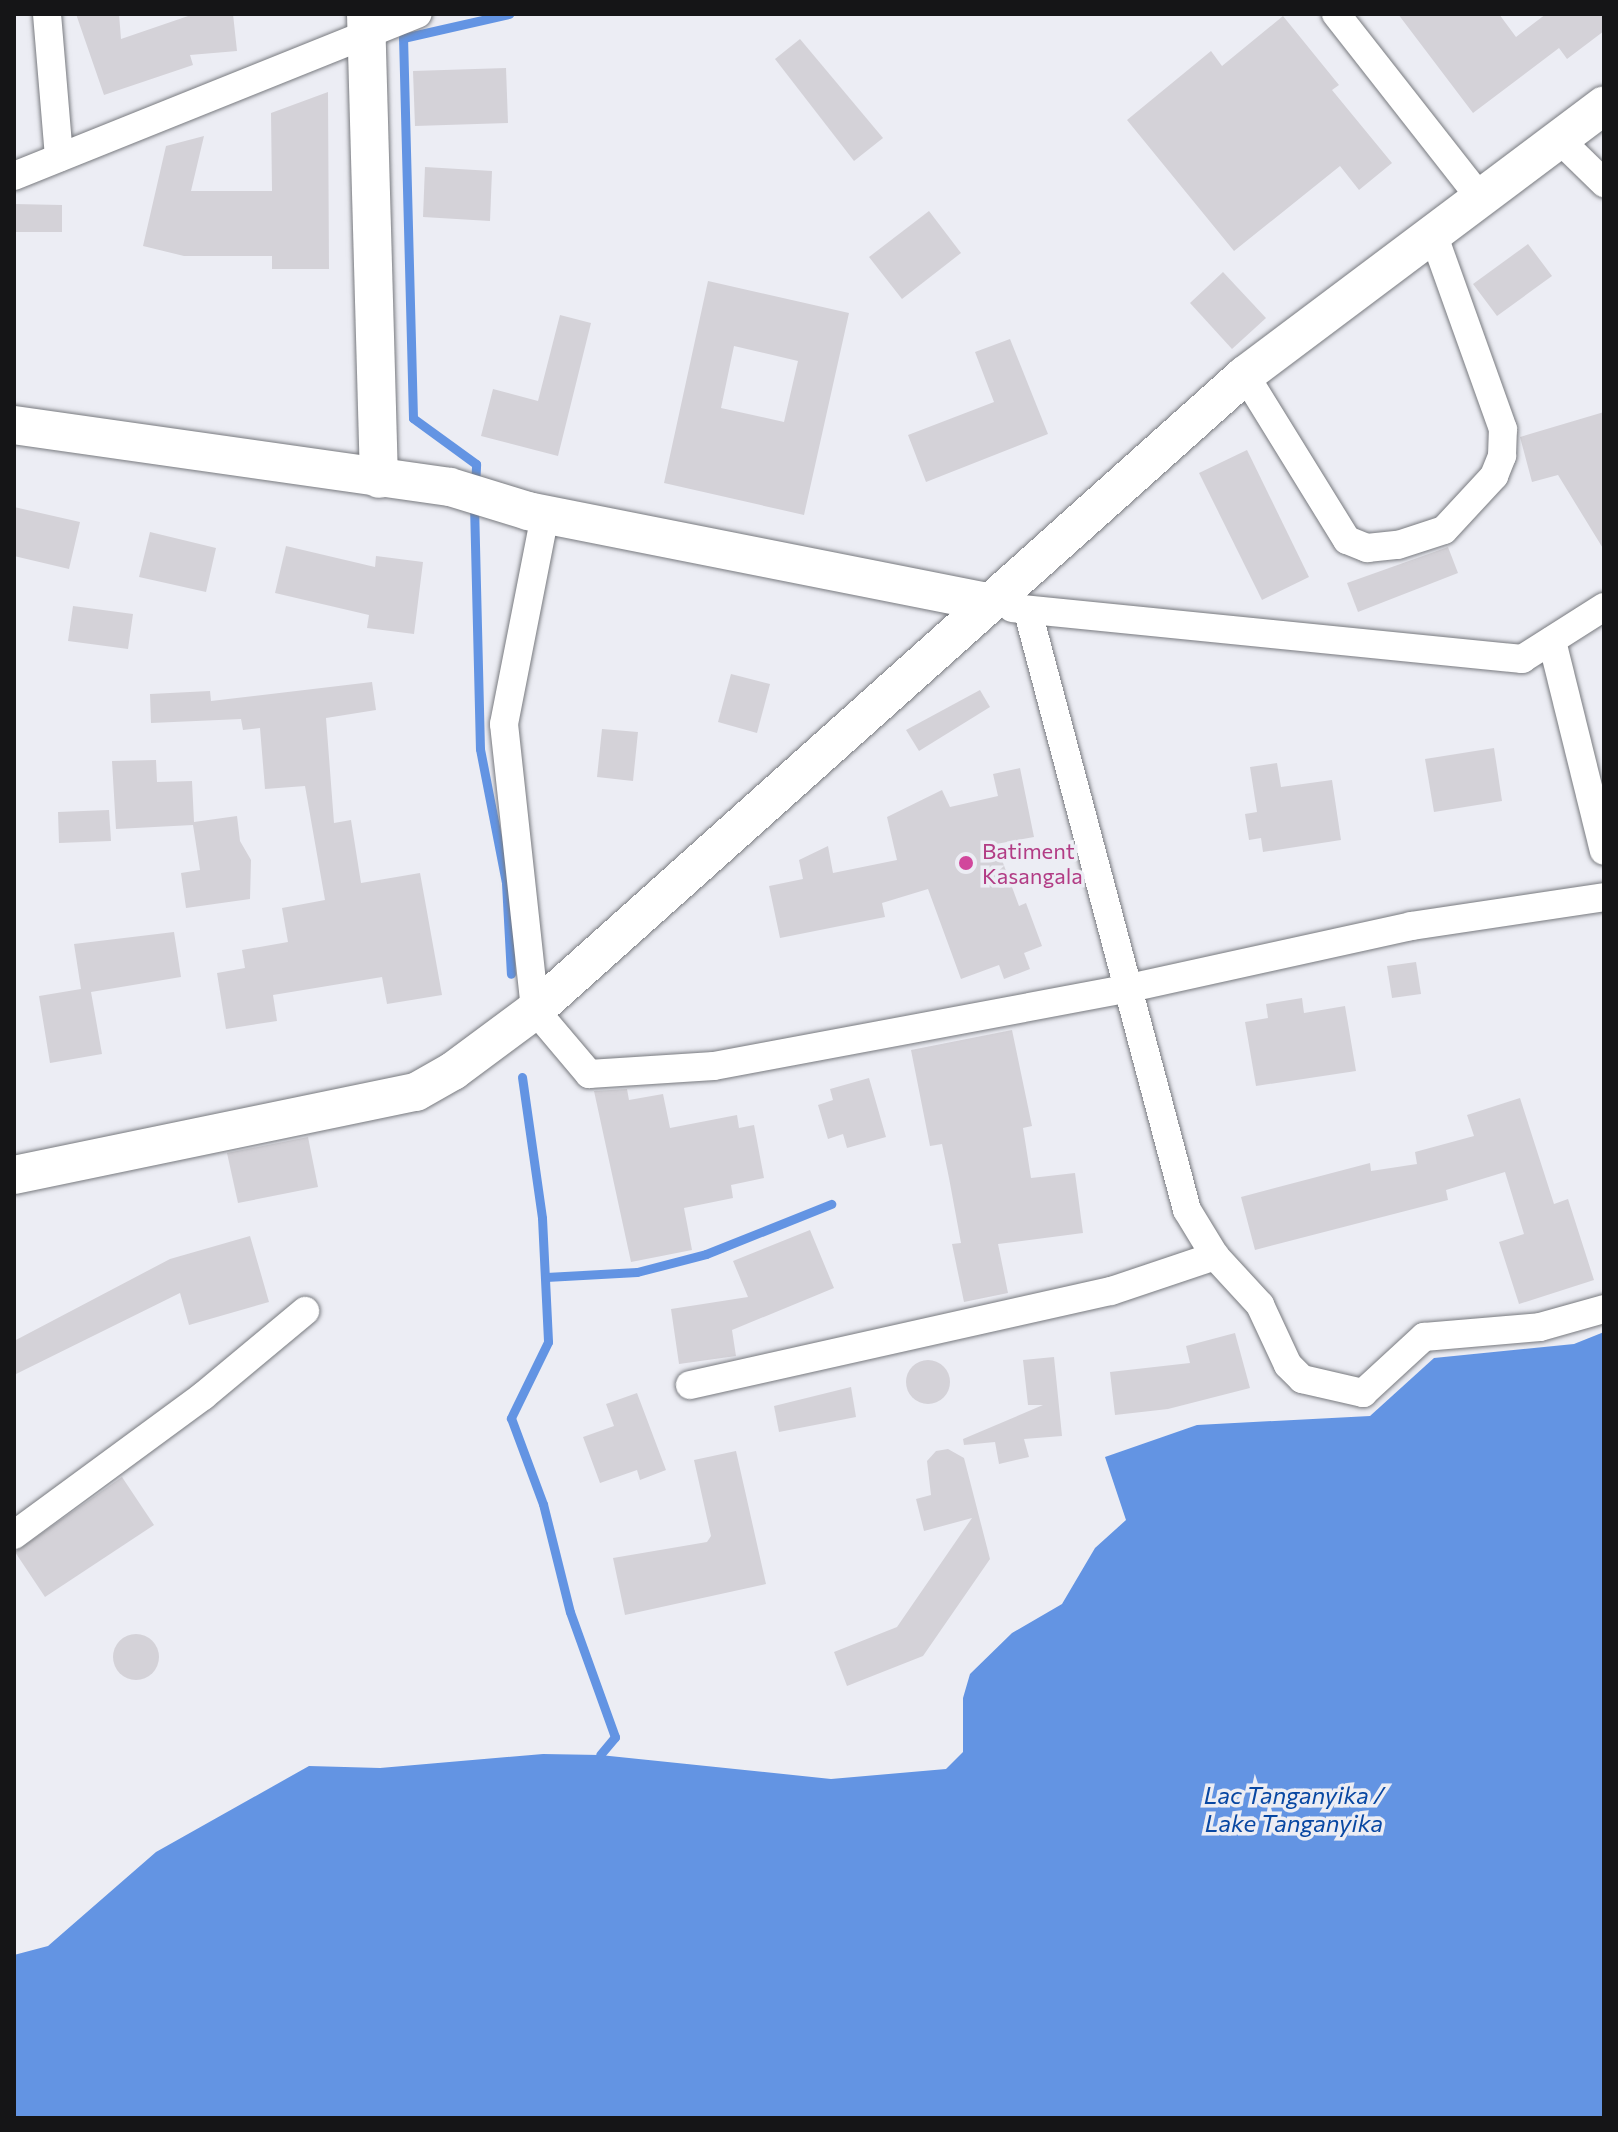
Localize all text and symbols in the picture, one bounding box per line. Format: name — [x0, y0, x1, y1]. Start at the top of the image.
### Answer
place label: Batiment Kasangala — [982, 837, 1083, 888]
marker: Batiment Kasangala — [957, 854, 975, 872]
water label: Lac Tanganyika / Lake Tanganyika — [1204, 1781, 1384, 1837]

